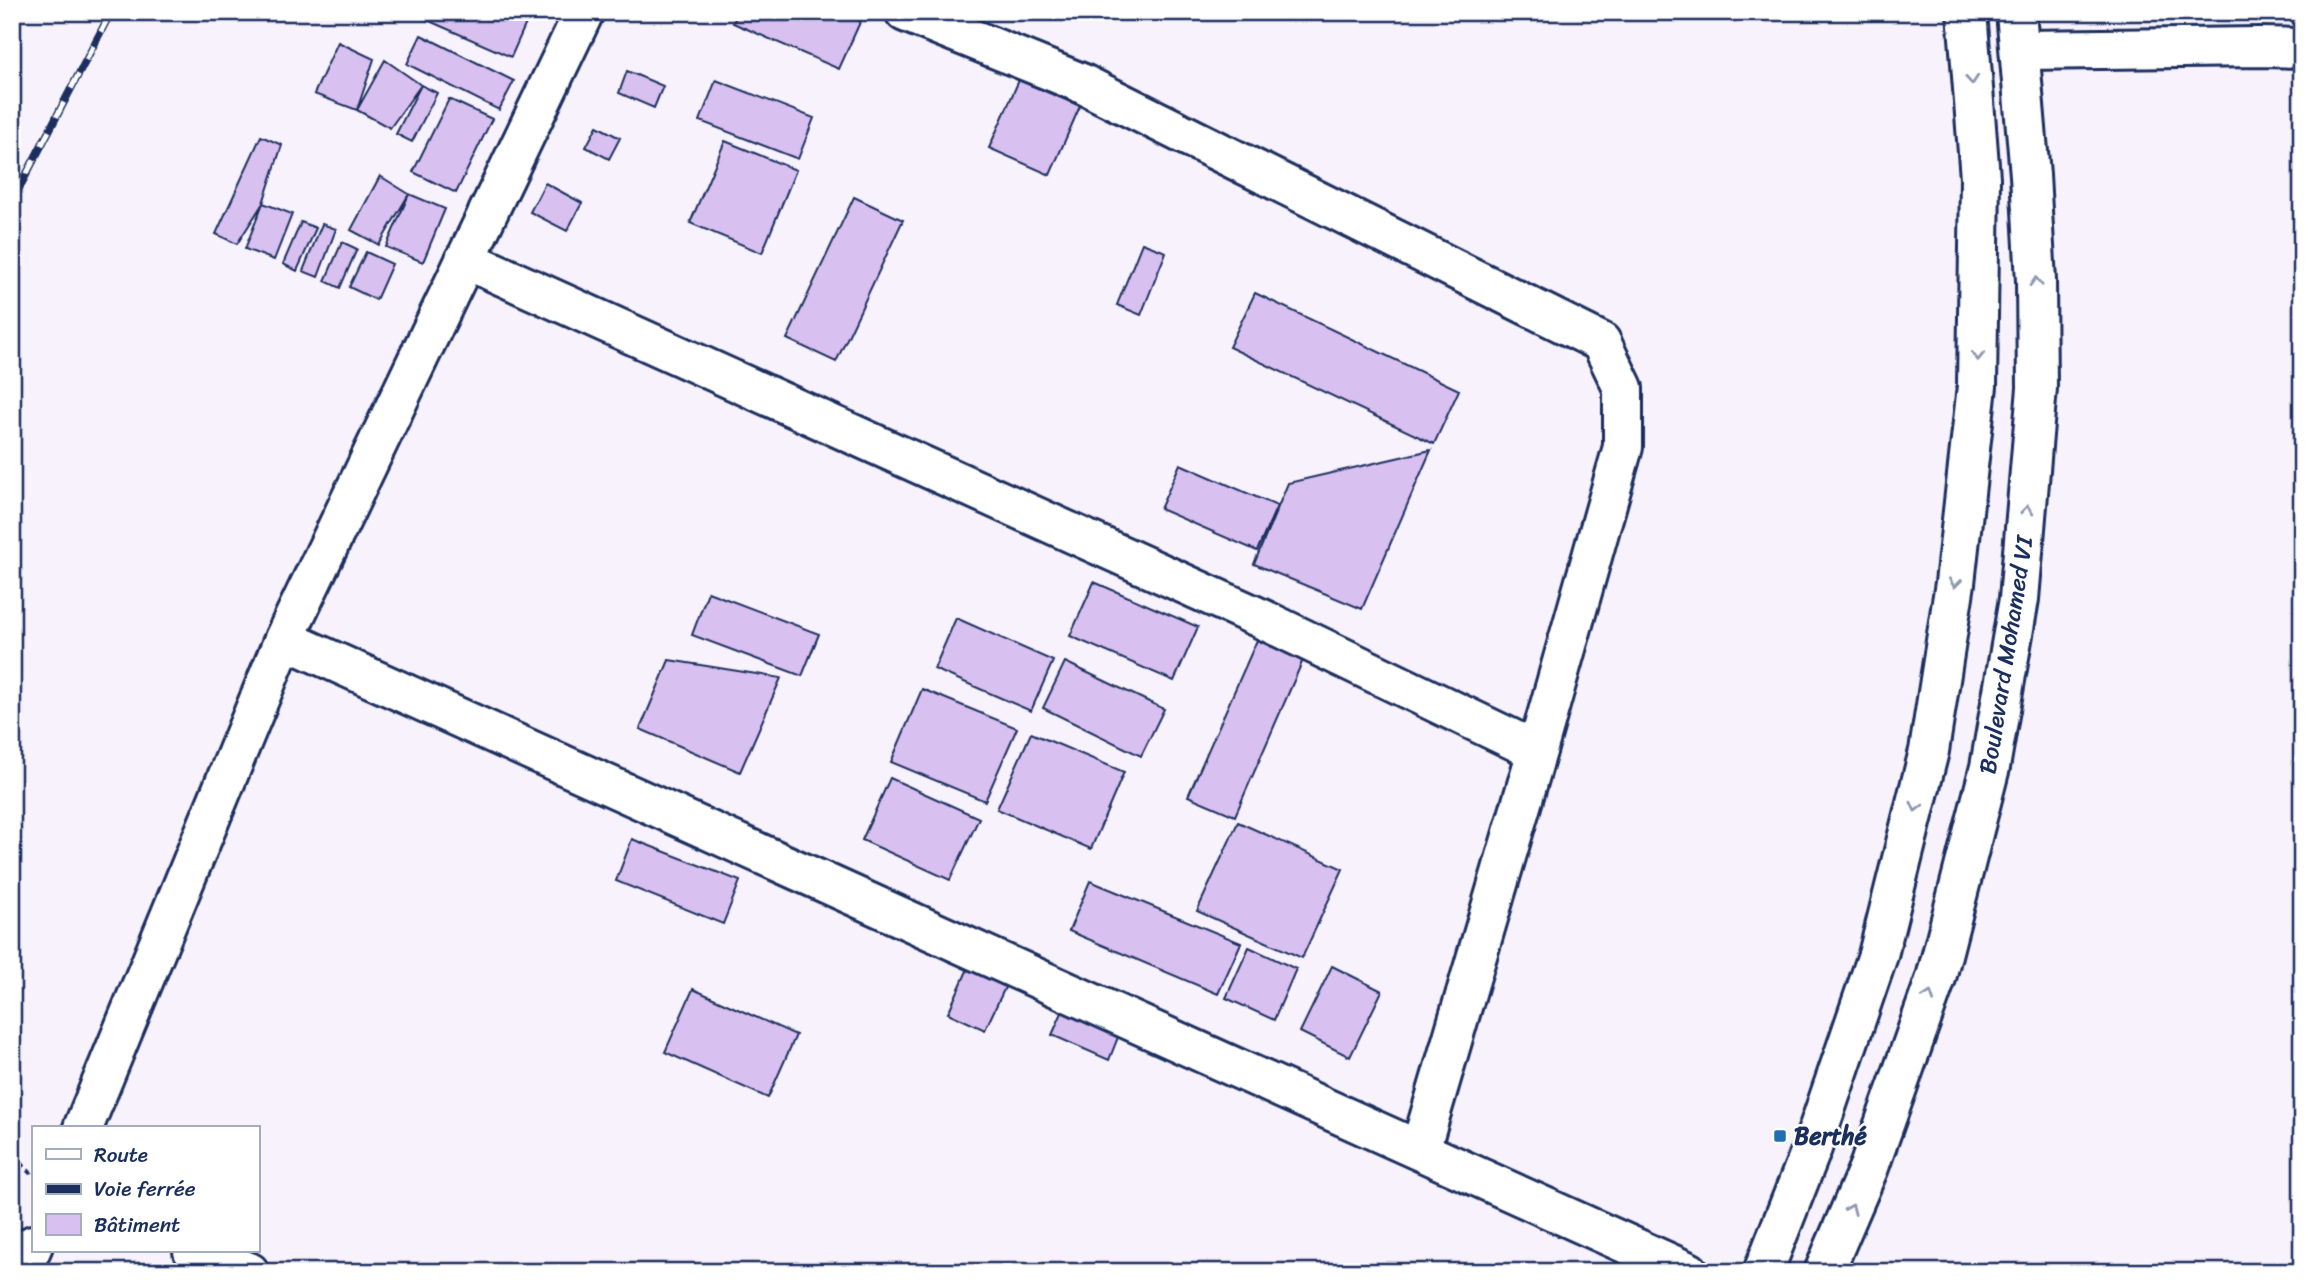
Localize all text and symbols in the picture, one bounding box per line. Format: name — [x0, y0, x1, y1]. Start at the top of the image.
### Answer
one-way arrow — [1964, 75, 1979, 86]
one-way arrow — [2028, 277, 2043, 288]
one-way arrow — [1970, 351, 1985, 362]
one-way arrow — [2019, 504, 2034, 515]
street label: Boulevard Mohamed VI — [1966, 532, 2046, 777]
one-way arrow — [1947, 577, 1962, 589]
one-way arrow — [1910, 800, 1924, 812]
one-way arrow — [1921, 990, 1935, 1002]
place label: Berthé — [1794, 1115, 1867, 1157]
legend — [32, 1126, 259, 1252]
marker: Berthé — [1772, 1128, 1788, 1144]
text: Route — [94, 1136, 148, 1174]
text: Voie ferrée — [94, 1170, 196, 1208]
one-way arrow — [1843, 1204, 1857, 1216]
text: Bâtiment — [94, 1206, 180, 1244]

